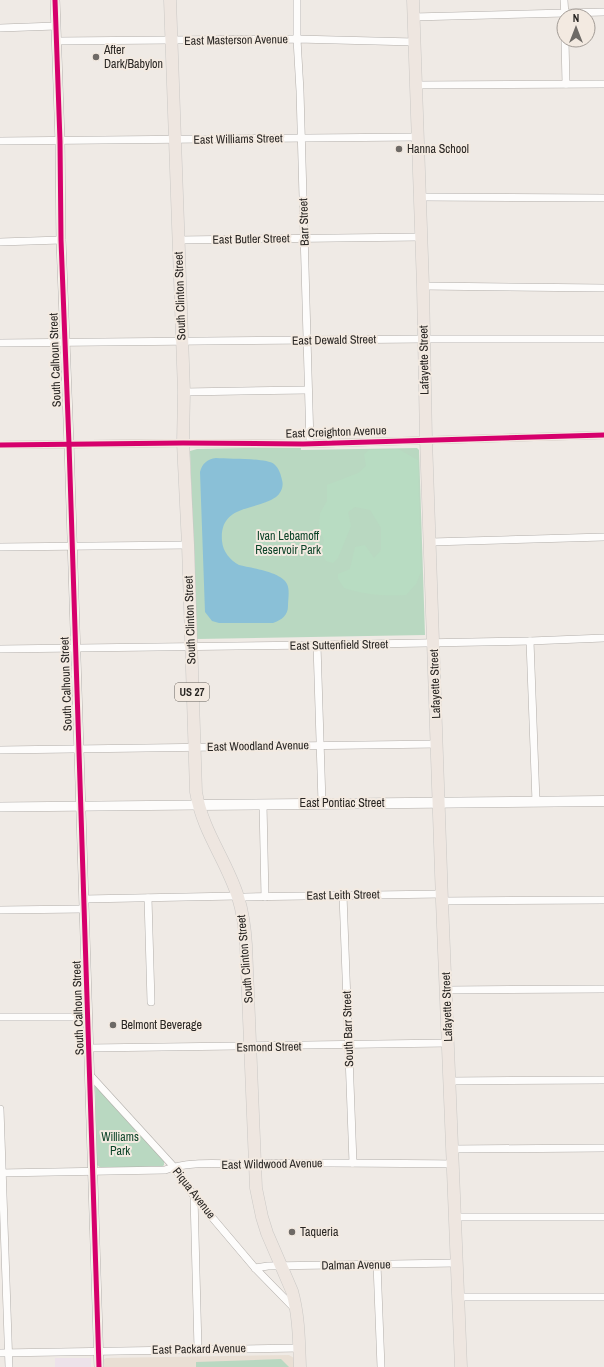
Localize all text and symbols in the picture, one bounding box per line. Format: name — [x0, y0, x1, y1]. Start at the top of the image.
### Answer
north arrow — [556, 8, 596, 48]
text: N — [573, 11, 579, 25]
street label: East Masterson Avenue — [184, 31, 288, 49]
place label: After Dark/Babylon — [103, 42, 163, 72]
marker: After Dark/Babylon — [91, 52, 101, 62]
street label: East Williams Street — [193, 130, 283, 148]
place label: Hanna School — [407, 141, 469, 157]
marker: Hanna School — [394, 144, 404, 154]
street label: Barr Street — [295, 198, 313, 246]
street label: East Butler Street — [212, 230, 290, 248]
street label: South Clinton Street — [170, 251, 190, 341]
street label: South Calhoun Street — [45, 312, 65, 407]
street label: Lafayette Street — [415, 325, 433, 395]
street label: East Dewald Street — [292, 331, 377, 349]
street label: East Creighton Avenue — [285, 422, 387, 442]
park label: Ivan Lebamoff Reservoir Park — [255, 528, 321, 558]
street label: South Clinton Street — [180, 575, 200, 665]
street label: South Calhoun Street — [56, 636, 76, 731]
street label: East Suttenfield Street — [290, 636, 389, 654]
street label: Lafayette Street — [426, 649, 444, 719]
road number: US 27 — [175, 683, 209, 701]
street label: East Woodland Avenue — [207, 737, 309, 755]
street label: East Pontiac Street — [300, 795, 385, 811]
street label: East Leith Street — [306, 886, 380, 904]
street label: South Clinton Street — [233, 914, 257, 1004]
street label: South Calhoun Street — [68, 960, 88, 1055]
street label: Lafayette Street — [438, 972, 456, 1042]
street label: South Barr Street — [339, 990, 357, 1067]
place label: Belmont Beverage — [121, 1017, 202, 1033]
marker: Belmont Beverage — [108, 1020, 118, 1030]
street label: Esmond Street — [236, 1038, 302, 1056]
park label: Williams Park — [101, 1129, 139, 1159]
street label: East Wildwood Avenue — [221, 1155, 323, 1173]
street label: Piqua Avenue — [169, 1164, 219, 1222]
place label: Taqueria — [300, 1224, 339, 1240]
marker: Taqueria — [287, 1227, 297, 1237]
street label: Dalman Avenue — [321, 1256, 391, 1274]
street label: East Packard Avenue — [152, 1340, 246, 1358]

